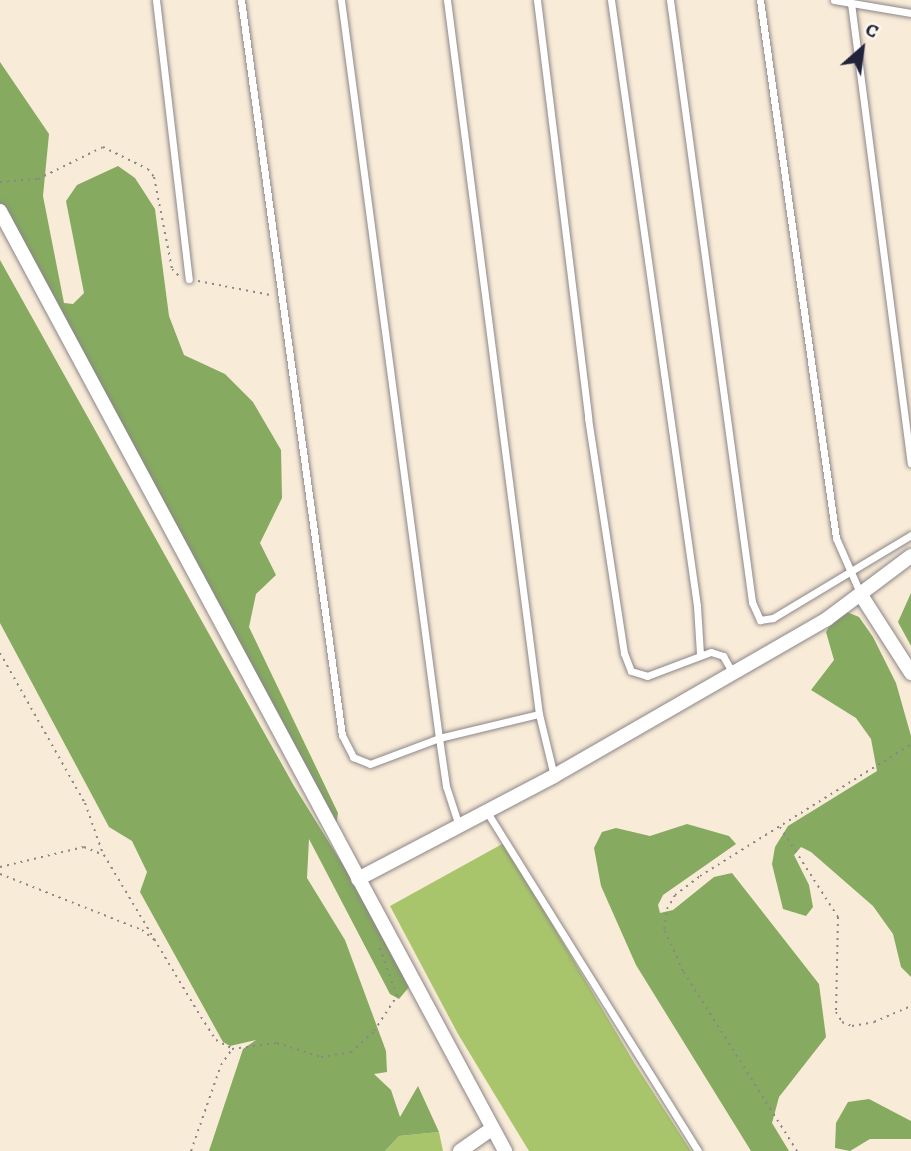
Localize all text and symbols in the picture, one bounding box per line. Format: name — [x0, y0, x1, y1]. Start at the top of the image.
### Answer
north arrow — [827, 14, 897, 84]
text: С — [861, 16, 883, 45]

